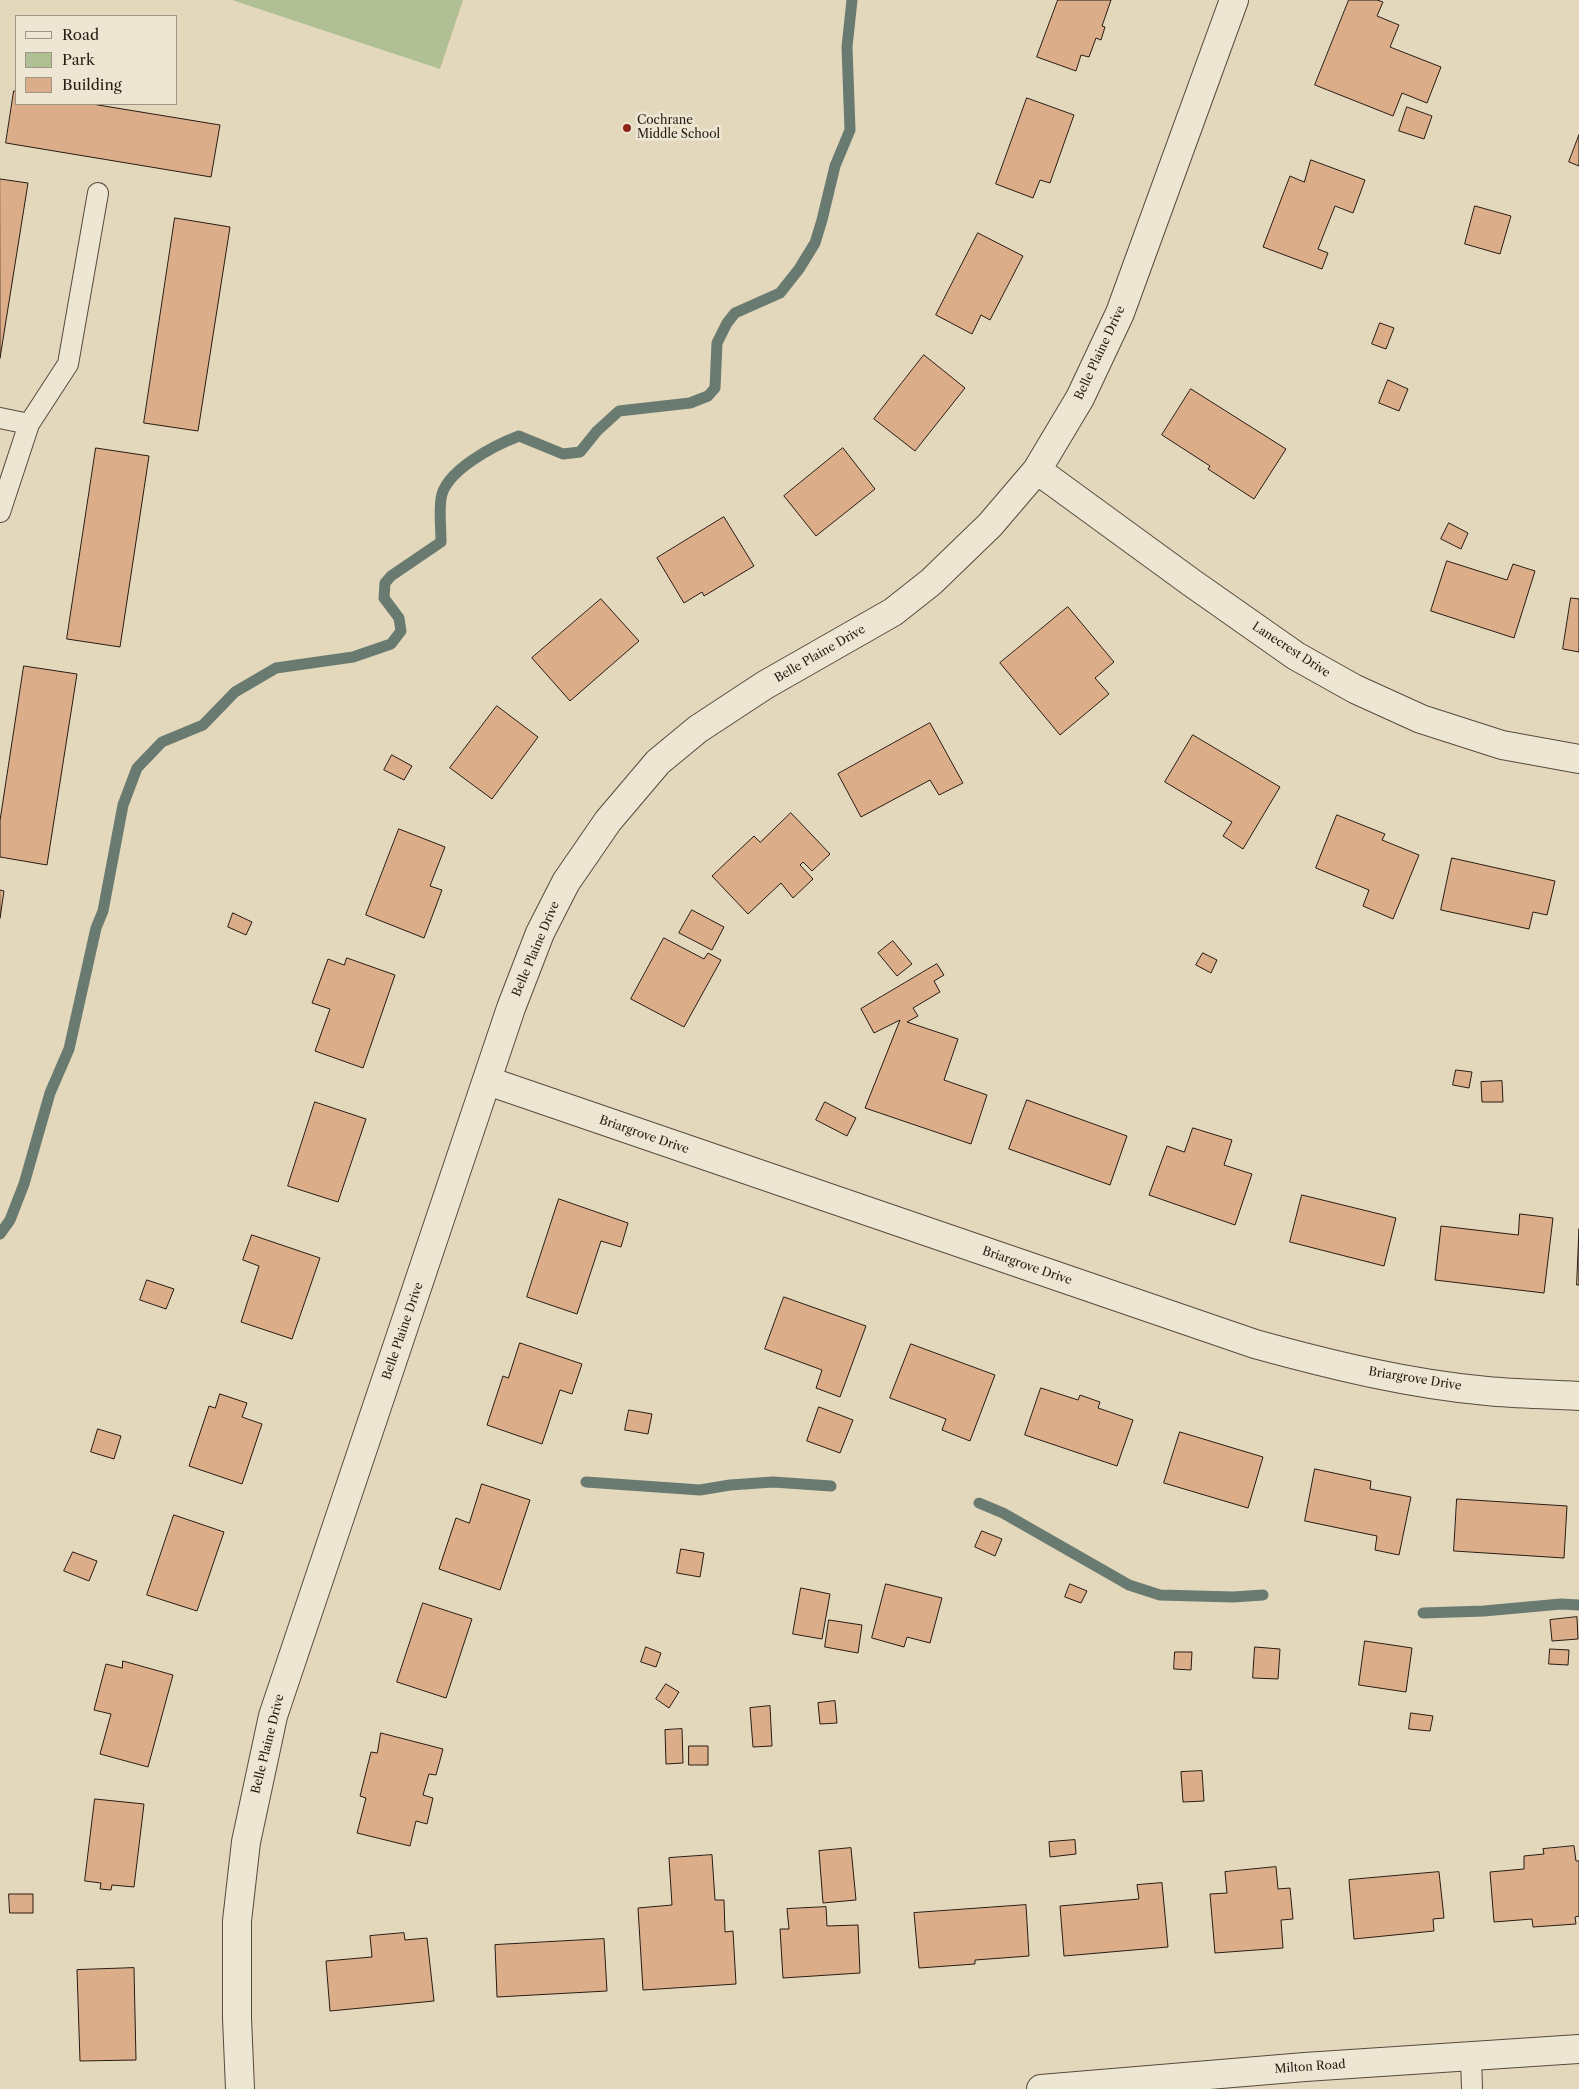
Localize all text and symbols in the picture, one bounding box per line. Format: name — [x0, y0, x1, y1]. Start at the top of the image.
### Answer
legend — [15, 15, 178, 105]
text: Road — [62, 25, 99, 44]
text: Park — [62, 50, 95, 69]
text: Building — [62, 75, 122, 94]
place label: Cochrane Middle School — [637, 114, 720, 142]
marker: Cochrane Middle School — [621, 122, 633, 134]
street label: Belle Plaine Drive — [1072, 304, 1128, 402]
street label: Lanecrest Drive — [1249, 619, 1333, 681]
street label: Belle Plaine Drive — [772, 622, 868, 686]
street label: Belle Plaine Drive — [509, 899, 563, 999]
street label: Briargrove Drive — [597, 1113, 691, 1157]
street label: Briargrove Drive — [980, 1244, 1074, 1288]
street label: Belle Plaine Drive — [380, 1280, 426, 1382]
street label: Briargrove Drive — [1368, 1365, 1462, 1393]
street label: Belle Plaine Drive — [249, 1693, 287, 1795]
street label: Milton Road — [1274, 2057, 1346, 2077]

